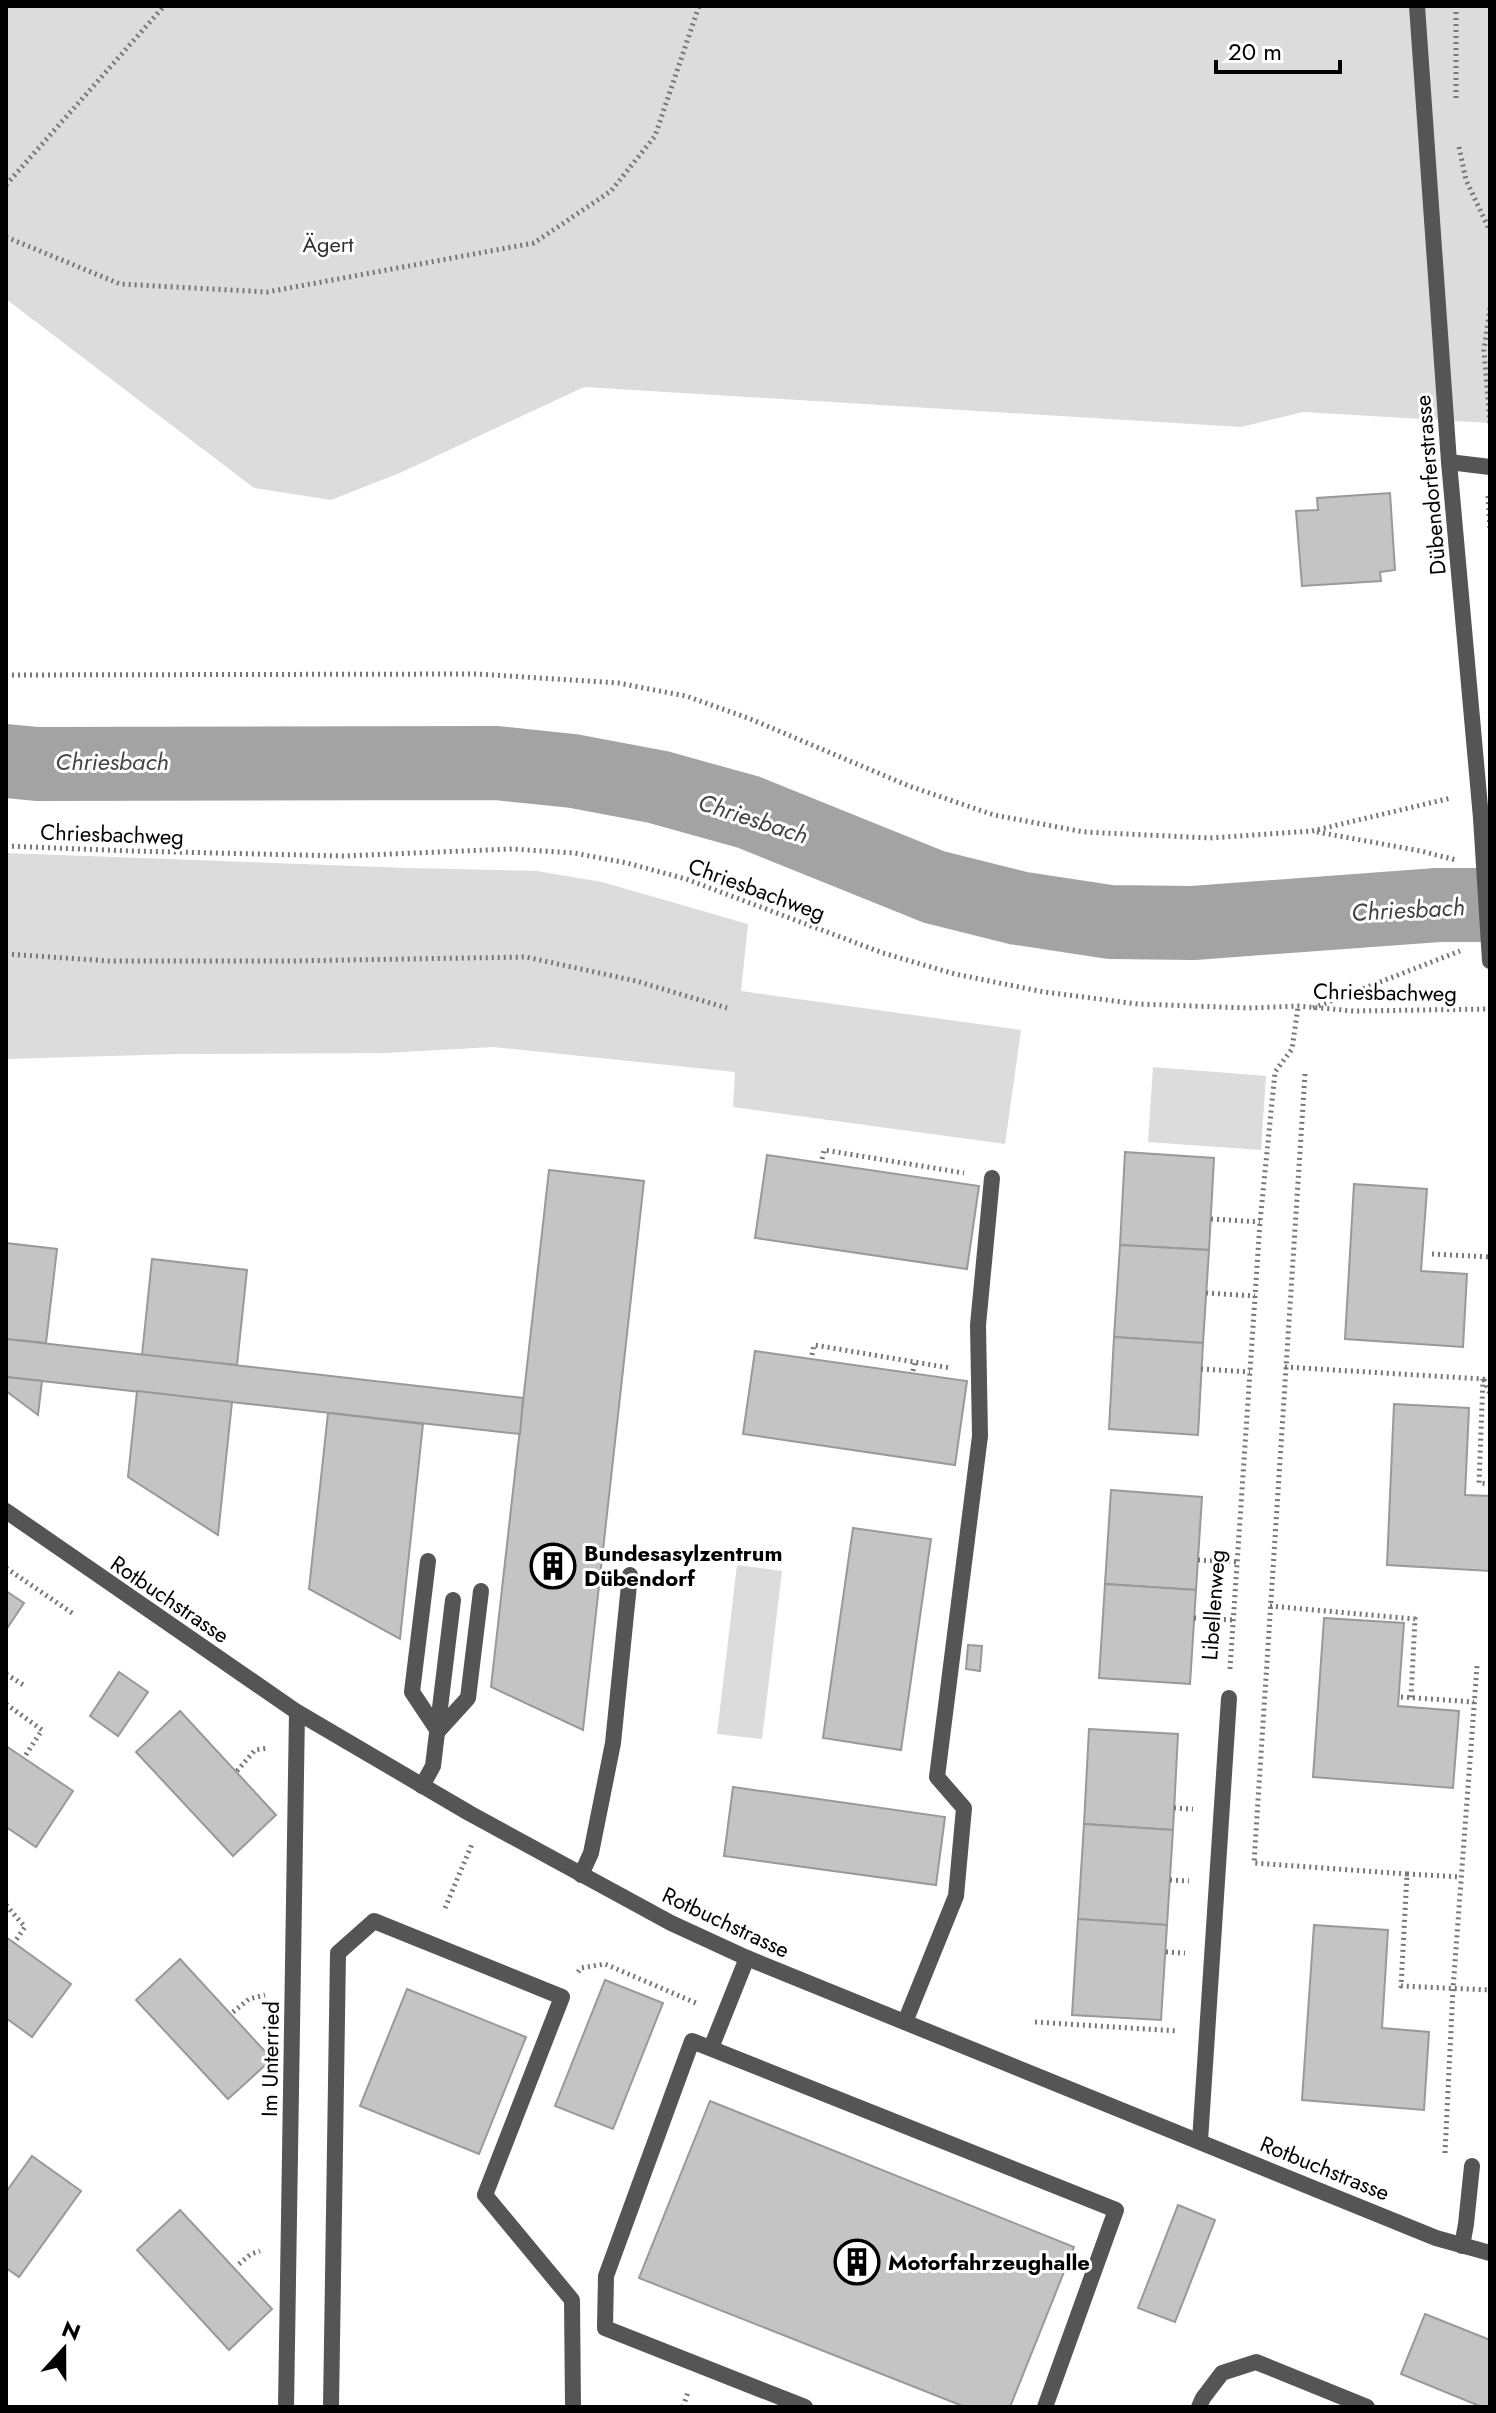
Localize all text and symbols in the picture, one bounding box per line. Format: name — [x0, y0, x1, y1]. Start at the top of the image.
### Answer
scale bar — [1216, 24, 1340, 74]
text: 20 m — [1228, 34, 1282, 69]
park label: Ägert — [302, 228, 354, 260]
street label: Dübendorferstrasse — [1406, 394, 1454, 576]
water label: Chriesbach — [55, 744, 169, 779]
water label: Chriesbach — [694, 784, 813, 853]
street label: Chriesbachweg — [40, 816, 184, 852]
street label: Chriesbachweg — [684, 849, 830, 929]
water label: Chriesbach — [1350, 889, 1466, 930]
street label: Chriesbachweg — [1313, 975, 1457, 1009]
place label: Bundesasylzentrum Dübendorf — [584, 1537, 782, 1594]
building icon: Bundesasylzentrum Dübendorf — [529, 1542, 577, 1590]
street label: Rotbuchstrasse — [104, 1547, 236, 1651]
street label: Libellenweg — [1193, 1549, 1233, 1661]
street label: Rotbuchstrasse — [657, 1879, 795, 1965]
street label: Im Unterried — [253, 2001, 287, 2117]
street label: Rotbuchstrasse — [1255, 2127, 1395, 2209]
building icon: Motorfahrzeughalle — [833, 2238, 881, 2286]
place label: Motorfahrzeughalle — [888, 2246, 1090, 2278]
north arrow — [24, 2309, 104, 2389]
text: N — [57, 2312, 85, 2348]

